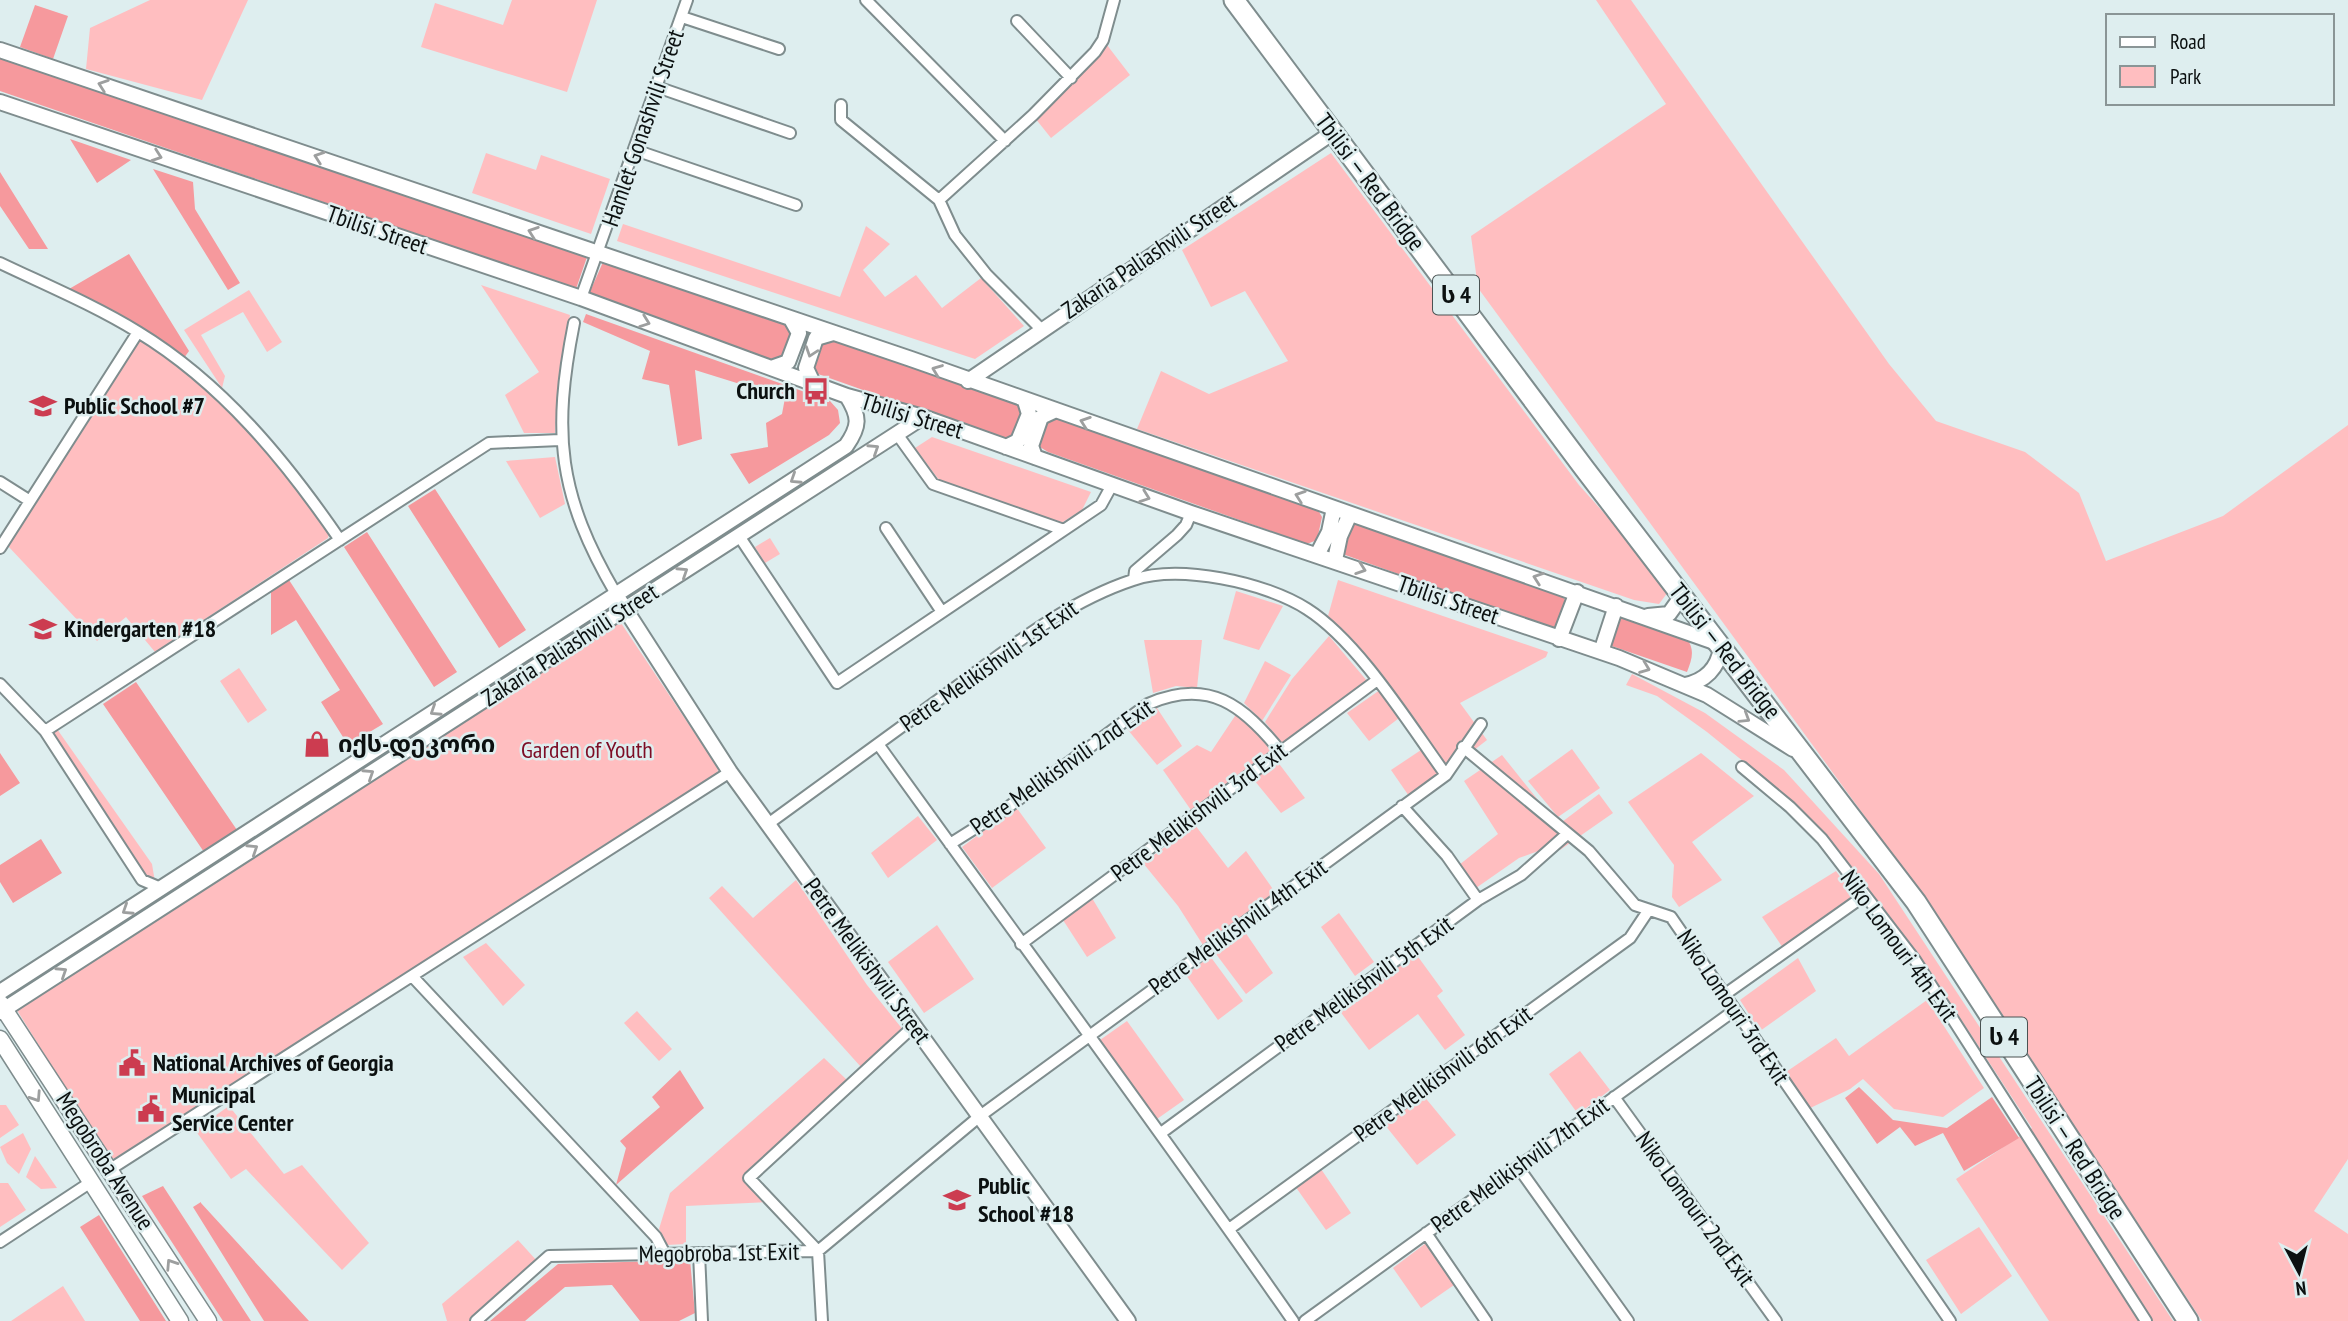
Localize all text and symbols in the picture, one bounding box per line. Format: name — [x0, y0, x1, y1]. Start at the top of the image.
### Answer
legend — [2106, 14, 2334, 105]
street label: Hamlet Gonashvili Street — [594, 25, 691, 230]
text: Road — [2170, 28, 2206, 55]
text: Park — [2170, 63, 2201, 90]
one-way arrow — [98, 79, 110, 93]
street label: Tbilisi — Red Bridge — [1309, 107, 1432, 257]
one-way arrow — [151, 148, 163, 162]
one-way arrow — [313, 151, 325, 165]
street label: Zakaria Paliashvili Street — [1055, 185, 1242, 325]
street label: Tbilisi Street — [322, 198, 432, 261]
one-way arrow — [528, 227, 540, 241]
road number: ს 4 — [1433, 276, 1479, 314]
one-way arrow — [639, 313, 651, 327]
one-way arrow — [805, 346, 819, 358]
one-way arrow — [932, 364, 944, 378]
place label: Church — [736, 375, 795, 406]
bus stop icon: Church — [801, 376, 831, 406]
street label: Tbilisi Street — [857, 385, 967, 446]
place label: Public School #7 — [64, 390, 205, 421]
school or university icon: Public School #7 — [28, 391, 58, 421]
one-way arrow — [1079, 416, 1091, 430]
one-way arrow — [866, 444, 879, 457]
one-way arrow — [789, 471, 802, 484]
one-way arrow — [1139, 489, 1151, 503]
one-way arrow — [1294, 490, 1306, 504]
one-way arrow — [1354, 561, 1366, 575]
one-way arrow — [675, 568, 688, 580]
street label: Tbilisi Street — [1393, 568, 1503, 631]
one-way arrow — [1532, 572, 1544, 586]
street label: Zakaria Paliashvili Street — [476, 576, 664, 713]
street label: Tbilisi — Red Bridge — [1663, 576, 1788, 725]
street label: Petre Melikishvili 1st Exit — [894, 592, 1084, 739]
place label: Kindergarten #18 — [64, 613, 216, 644]
school or university icon: Kindergarten #18 — [28, 614, 58, 644]
one-way arrow — [1638, 660, 1650, 674]
street label: Petre Melikishvili 2nd Exit — [964, 692, 1160, 841]
one-way arrow — [430, 702, 443, 715]
one-way arrow — [1737, 709, 1750, 722]
place label: იქს-დეკორი — [338, 728, 495, 759]
shop icon: იქს-დეკორი — [302, 729, 332, 759]
park label: Garden of Youth — [521, 734, 653, 765]
street label: Petre Melikishvili 3rd Exit — [1104, 735, 1293, 888]
one-way arrow — [362, 769, 375, 782]
one-way arrow — [246, 844, 259, 857]
street label: Petre Melikishvili 4th Exit — [1142, 851, 1333, 1002]
street label: Niko Lomouri 4th Exit — [1834, 864, 1965, 1028]
street label: Petre Melikishvili Street — [797, 872, 938, 1050]
one-way arrow — [122, 902, 135, 914]
street label: Petre Melikishvili 5th Exit — [1268, 908, 1459, 1059]
street label: Niko Lomouri 3rd Exit — [1670, 923, 1797, 1090]
one-way arrow — [54, 968, 67, 980]
street label: Petre Melikishvili 6th Exit — [1347, 998, 1538, 1149]
road number: ს 4 — [1981, 1018, 2027, 1056]
place label: National Archives of Georgia — [153, 1047, 394, 1078]
public building icon: National Archives of Georgia — [117, 1048, 147, 1078]
street label: Tbilisi — Red Bridge — [2018, 1070, 2133, 1225]
place label: Municipal Service Center — [172, 1079, 294, 1138]
street label: Megobroba Avenue — [49, 1086, 162, 1236]
one-way arrow — [28, 1089, 41, 1102]
street label: Petre Melikishvili 7th Exit — [1425, 1089, 1615, 1240]
public building icon: Municipal Service Center — [136, 1094, 166, 1124]
street label: Niko Lomouri 2nd Exit — [1629, 1125, 1762, 1293]
place label: Public School #18 — [978, 1170, 1074, 1229]
school or university icon: Public School #18 — [942, 1185, 972, 1215]
street label: Megobroba 1st Exit — [638, 1236, 800, 1269]
north arrow — [2264, 1237, 2334, 1307]
one-way arrow — [166, 1258, 179, 1271]
text: N — [2295, 1276, 2308, 1301]

